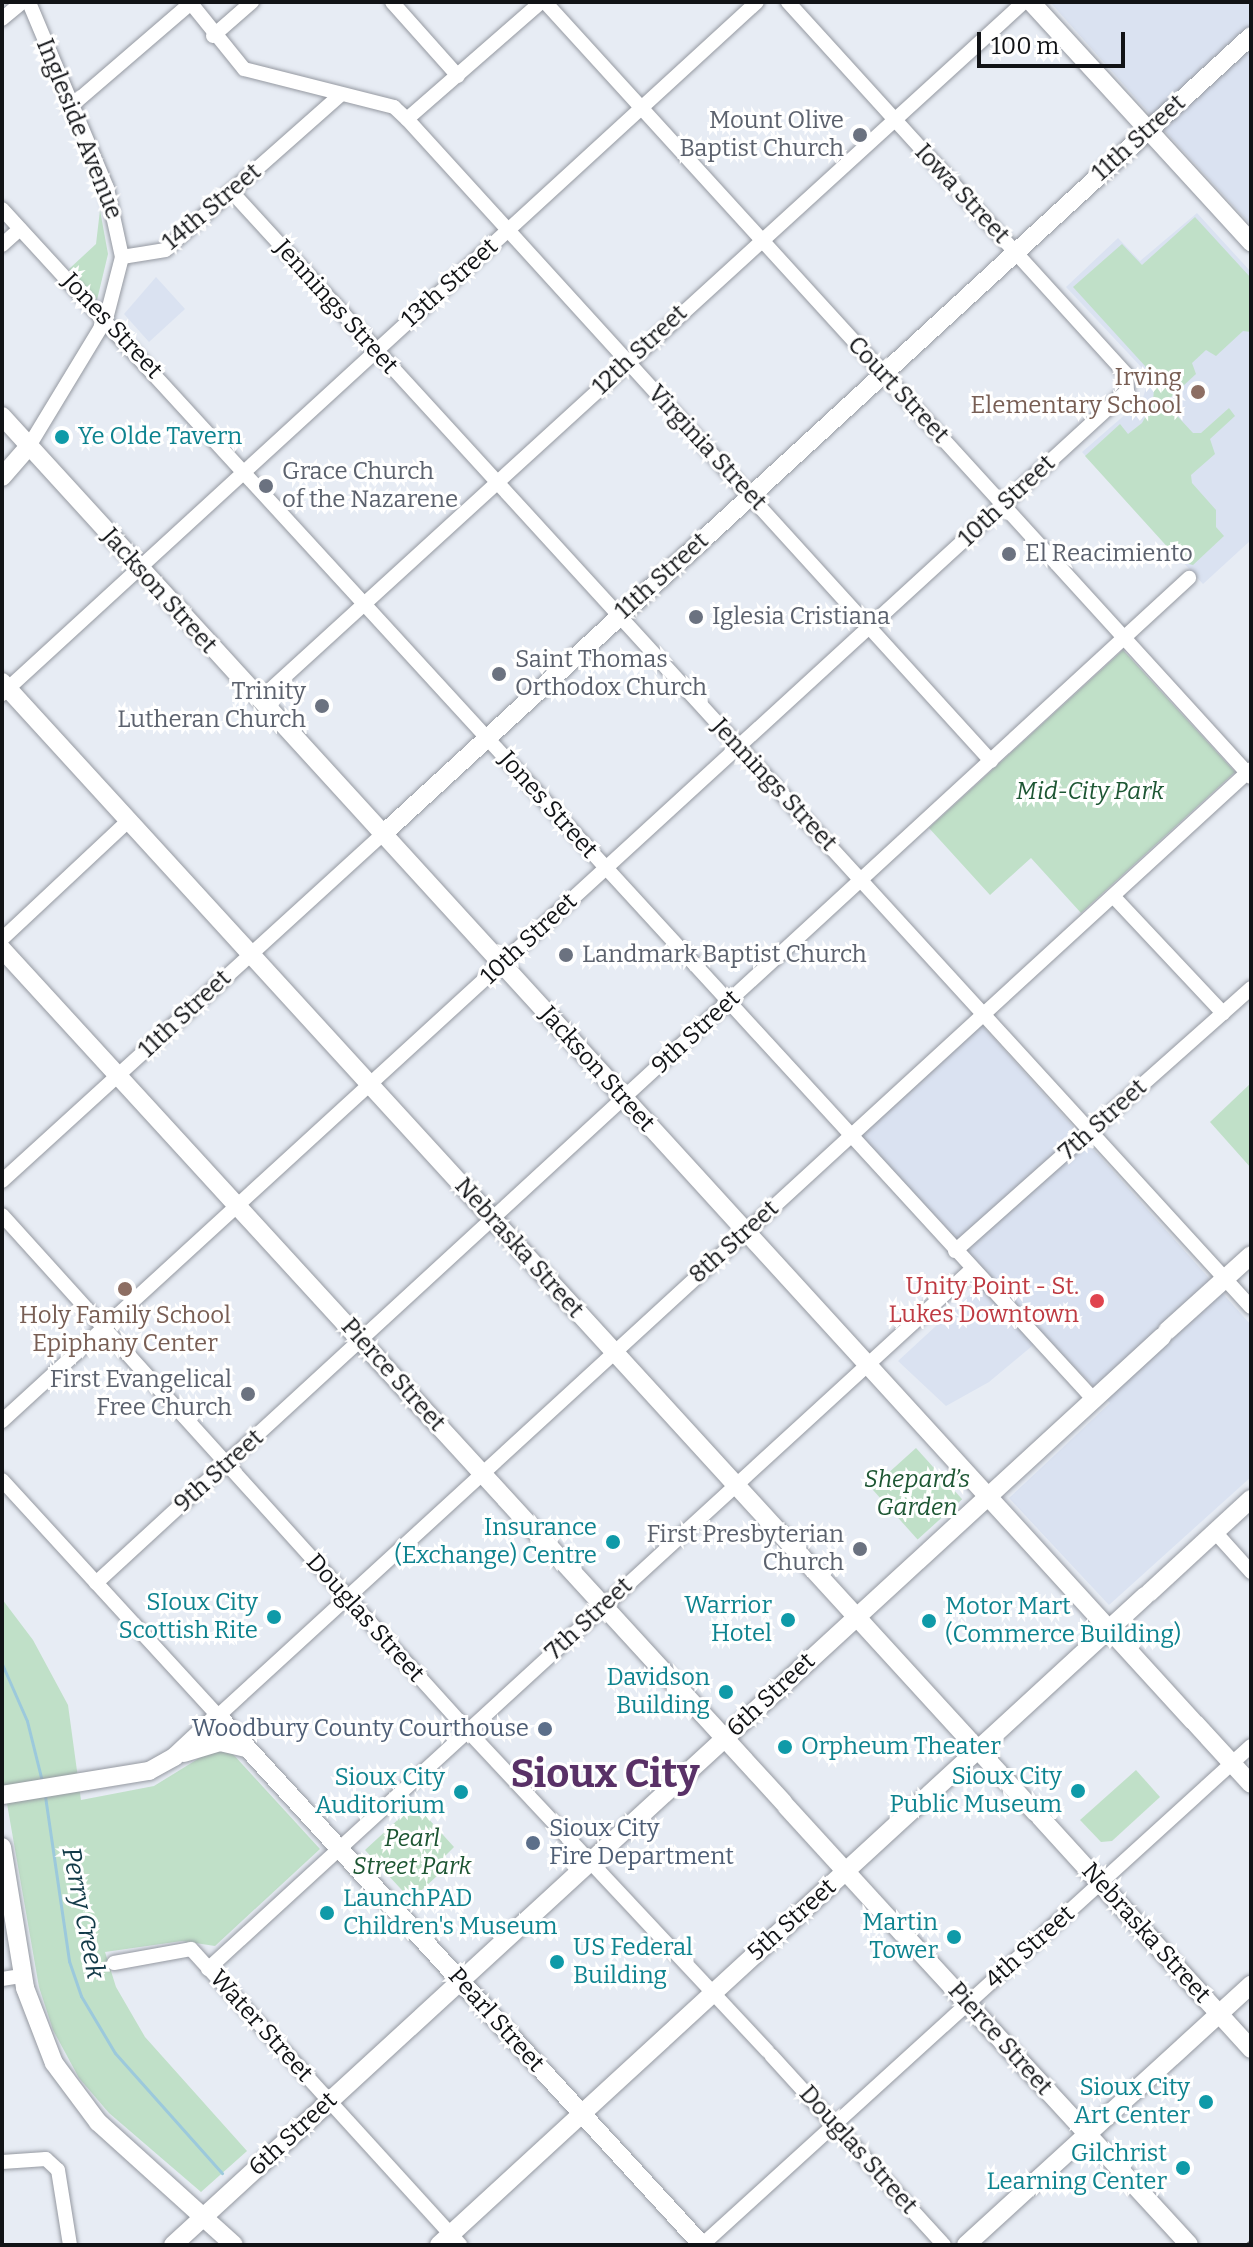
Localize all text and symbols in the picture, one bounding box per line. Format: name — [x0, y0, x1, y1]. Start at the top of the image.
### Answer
scale bar — [981, 16, 1129, 66]
text: 100 m — [991, 32, 1059, 60]
street label: Ingleside Avenue — [30, 35, 128, 223]
street label: 11th Street — [1086, 89, 1192, 187]
place label: Mount Olive Baptist Church — [679, 107, 844, 163]
marker: Mount Olive Baptist Church — [851, 126, 869, 144]
street label: Iowa Street — [909, 138, 1015, 250]
street label: 14th Street — [157, 157, 267, 257]
street label: 13th Street — [396, 232, 504, 334]
street label: Jennings Street — [268, 234, 404, 380]
street label: Jones Street — [56, 267, 168, 385]
street label: 12th Street — [587, 299, 693, 401]
street label: Court Street — [841, 331, 955, 449]
place label: Irving Elementary School — [970, 364, 1182, 420]
street label: Virginia Street — [642, 379, 772, 517]
marker: Irving Elementary School — [1189, 383, 1207, 401]
place label: Ye Olde Tavern — [78, 423, 242, 451]
marker: Ye Olde Tavern — [53, 428, 71, 446]
street label: 10th Street — [953, 449, 1061, 553]
place label: Grace Church of the Nazarene — [282, 458, 458, 514]
marker: Grace Church of the Nazarene — [257, 477, 275, 495]
street label: Jackson Street — [95, 523, 223, 659]
street label: 11th Street — [609, 527, 715, 625]
place label: El Reacimiento — [1025, 540, 1193, 568]
marker: El Reacimiento — [1000, 545, 1018, 563]
place label: Iglesia Cristiana — [712, 603, 890, 631]
marker: Iglesia Cristiana — [687, 608, 705, 626]
place label: Saint Thomas Orthodox Church — [515, 646, 707, 702]
marker: Saint Thomas Orthodox Church — [490, 665, 508, 683]
place label: Trinity Lutheran Church — [117, 678, 306, 734]
marker: Trinity Lutheran Church — [313, 697, 331, 715]
street label: Jennings Street — [705, 713, 843, 857]
street label: Jones Street — [493, 746, 603, 864]
park label: Mid-City Park — [1016, 778, 1164, 806]
street label: 10th Street — [475, 887, 583, 991]
place label: Landmark Baptist Church — [582, 941, 867, 969]
marker: Landmark Baptist Church — [557, 946, 575, 964]
street label: 11th Street — [133, 964, 237, 1064]
street label: 9th Street — [646, 984, 746, 1080]
street label: Jackson Street — [533, 1001, 661, 1137]
street label: 7th Street — [1053, 1073, 1153, 1167]
street label: Nebraska Street — [449, 1172, 589, 1324]
street label: 8th Street — [683, 1194, 785, 1290]
place label: Unity Point - St. Lukes Downtown — [889, 1273, 1079, 1329]
marker: Holy Family School Epiphany Center — [116, 1280, 134, 1298]
marker: Unity Point - St. Lukes Downtown — [1086, 1290, 1108, 1312]
place label: Holy Family School Epiphany Center — [19, 1302, 231, 1358]
street label: Pierce Street — [335, 1313, 451, 1437]
place label: First Evangelical Free Church — [50, 1366, 232, 1422]
marker: First Evangelical Free Church — [239, 1385, 257, 1403]
street label: 9th Street — [168, 1423, 270, 1519]
park label: Shepard’s Garden — [864, 1466, 970, 1522]
place label: Insurance (Exchange) Centre — [394, 1514, 597, 1570]
place label: First Presbyterian Church — [647, 1521, 844, 1577]
marker: Insurance (Exchange) Centre — [604, 1533, 622, 1551]
marker: First Presbyterian Church — [851, 1540, 869, 1558]
street label: Douglas Street — [300, 1548, 430, 1688]
street label: 7th Street — [540, 1572, 638, 1666]
place label: SIoux City Scottish Rite — [118, 1589, 258, 1645]
place label: Warrior Hotel — [684, 1592, 772, 1648]
place label: Motor Mart (Commerce Building) — [945, 1593, 1181, 1649]
marker: SIoux City Scottish Rite — [265, 1608, 283, 1626]
marker: Warrior Hotel — [779, 1611, 797, 1629]
marker: Motor Mart (Commerce Building) — [920, 1612, 938, 1630]
street label: 6th Street — [721, 1647, 821, 1743]
place label: Davidson Building — [606, 1664, 710, 1720]
marker: Davidson Building — [717, 1683, 735, 1701]
place label: Woodbury County Courthouse — [192, 1715, 529, 1743]
marker: Woodbury County Courthouse — [536, 1720, 554, 1738]
place label: Orpheum Theater — [801, 1733, 1001, 1761]
marker: Orpheum Theater — [776, 1738, 794, 1756]
district label: Sioux City — [510, 1750, 700, 1798]
place label: Sioux City Public Museum — [889, 1763, 1062, 1819]
place label: Sioux City Auditorium — [315, 1764, 445, 1820]
marker: Sioux City Public Museum — [1069, 1782, 1087, 1800]
marker: Sioux City Auditorium — [452, 1783, 470, 1801]
place label: Sioux City Fire Department — [549, 1815, 734, 1871]
park label: Pearl Street Park — [353, 1825, 471, 1881]
marker: Sioux City Fire Department — [524, 1834, 542, 1852]
water label: Perry Creek — [55, 1845, 111, 1981]
street label: Nebraska Street — [1076, 1857, 1216, 2009]
street label: 5th Street — [742, 1873, 842, 1967]
place label: LaunchPAD Children's Museum — [343, 1885, 557, 1941]
street label: 4th Street — [980, 1900, 1080, 1994]
marker: LaunchPAD Children's Museum — [318, 1904, 336, 1922]
place label: Martin Tower — [862, 1909, 938, 1965]
marker: Martin Tower — [945, 1928, 963, 1946]
place label: US Federal Building — [573, 1934, 693, 1990]
marker: US Federal Building — [548, 1953, 566, 1971]
street label: Pearl Street — [442, 1962, 550, 2078]
street label: Water Street — [203, 1964, 319, 2088]
street label: Pierce Street — [942, 1977, 1058, 2101]
place label: Sioux City Art Center — [1074, 2074, 1190, 2130]
street label: Douglas Street — [793, 2080, 923, 2220]
street label: 6th Street — [243, 2086, 343, 2182]
marker: Sioux City Art Center — [1197, 2093, 1215, 2111]
place label: Gilchrist Learning Center — [987, 2140, 1167, 2196]
marker: Gilchrist Learning Center — [1174, 2159, 1192, 2177]

